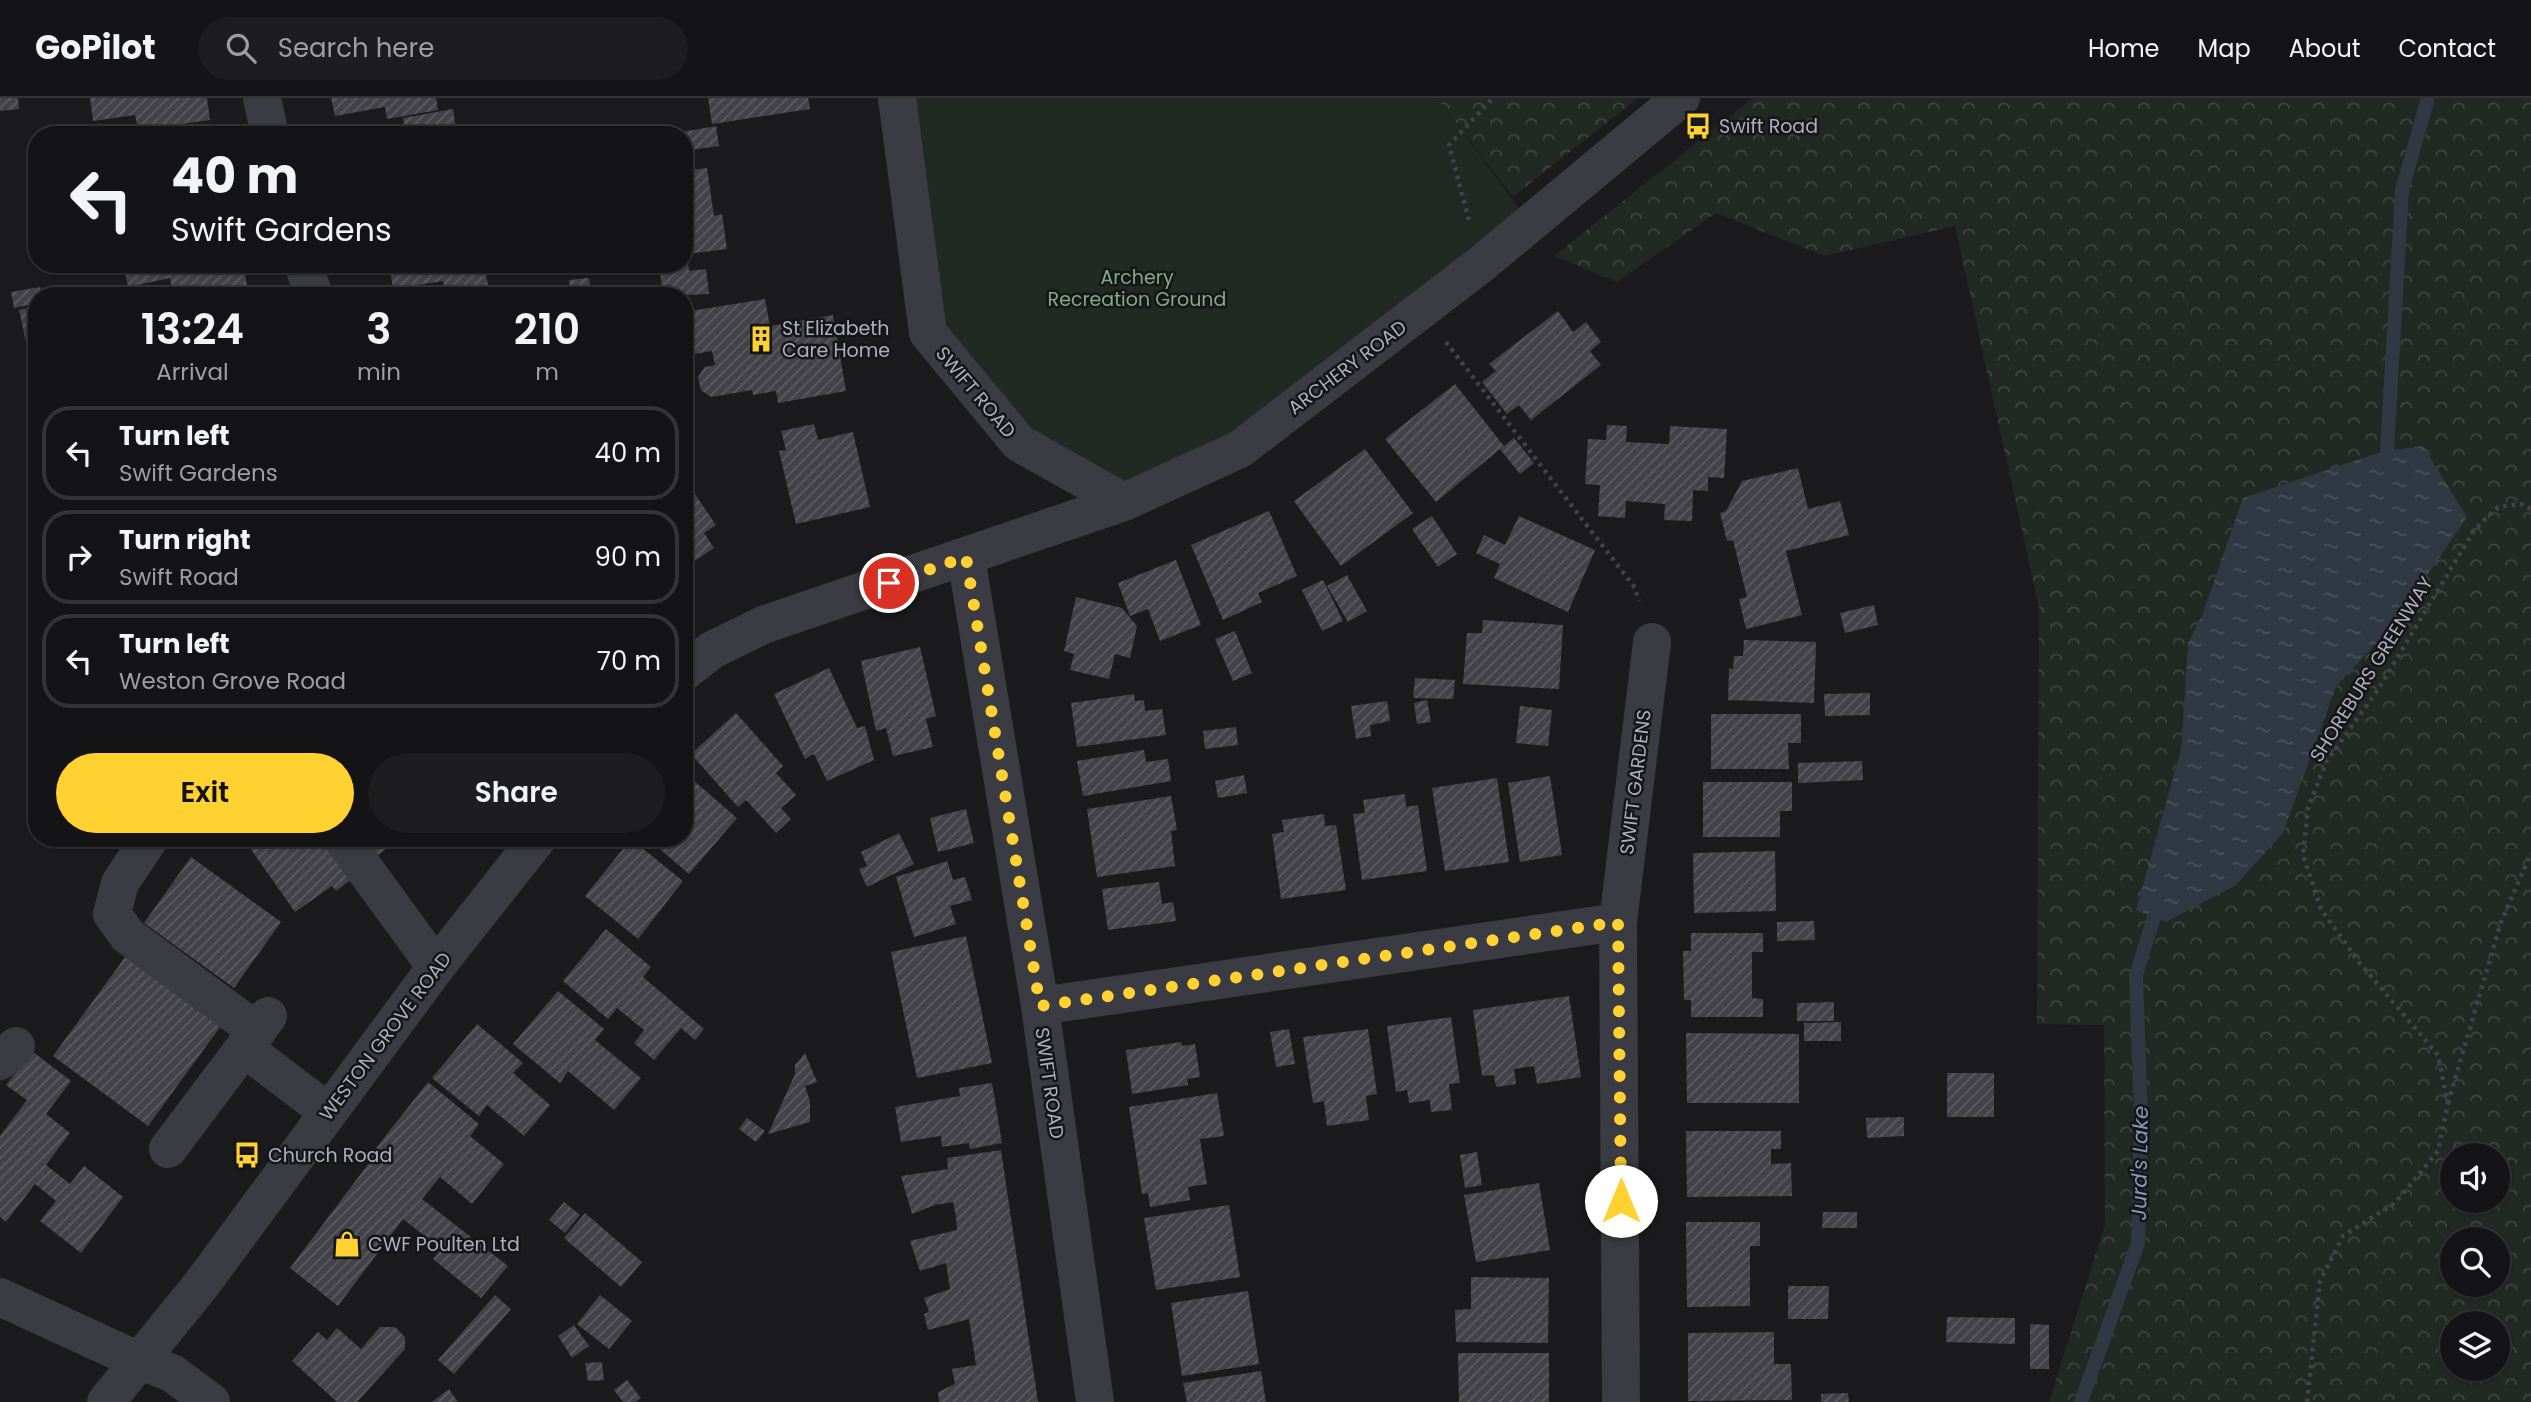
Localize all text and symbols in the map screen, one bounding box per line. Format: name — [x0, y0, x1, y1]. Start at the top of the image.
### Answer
search box — [198, 17, 688, 80]
text: GoPilot — [35, 24, 156, 71]
icon: search — [222, 29, 260, 67]
text: Search here — [278, 30, 434, 66]
text: Home — [2088, 32, 2160, 65]
text: Map — [2198, 32, 2251, 65]
text: About — [2289, 32, 2360, 65]
text: Contact — [2398, 32, 2496, 65]
bus stop icon: Swift Road — [1683, 111, 1713, 141]
place label: Swift Road — [1719, 113, 1818, 140]
text: 40 m — [171, 142, 298, 210]
icon: left — [56, 154, 147, 245]
text: Swift Gardens — [171, 207, 392, 252]
park label: Archery Recreation Ground — [1048, 264, 1226, 313]
text: 13:24 — [141, 300, 244, 359]
text: 3 — [366, 300, 392, 359]
text: 210 — [514, 300, 580, 359]
street label: ARCHERY ROAD — [1282, 314, 1412, 421]
place label: St Elizabeth Care Home — [782, 315, 890, 364]
building icon: St Elizabeth Care Home — [746, 324, 776, 354]
street label: SWIFT ROAD — [929, 341, 1022, 444]
text: Arrival — [156, 356, 229, 388]
text: min — [357, 356, 401, 388]
text: m — [535, 356, 559, 388]
text: Turn left — [119, 418, 230, 454]
icon: left — [60, 434, 98, 472]
text: 40 m — [595, 435, 661, 471]
text: Swift Gardens — [119, 457, 278, 489]
text: Turn right — [119, 522, 251, 558]
icon: right — [60, 538, 98, 576]
text: 90 m — [595, 539, 661, 575]
pin — [859, 553, 919, 613]
text: Swift Road — [119, 561, 239, 593]
icon: arrive — [870, 564, 908, 602]
street label: SHOREBURS GREENWAY — [2303, 571, 2440, 767]
text: Turn left — [119, 626, 230, 662]
icon: left — [60, 642, 98, 680]
text: 70 m — [597, 643, 661, 679]
text: Weston Grove Road — [119, 665, 346, 697]
street label: SWIFT GARDENS — [1613, 708, 1658, 856]
button: Exit — [56, 753, 354, 833]
button: Share — [368, 753, 665, 833]
street label: WESTON GROVE ROAD — [313, 946, 458, 1126]
street label: SWIFT ROAD — [1028, 1026, 1071, 1140]
water label: Jurd's Lake — [2124, 1106, 2155, 1220]
bus stop icon: Church Road — [232, 1140, 262, 1170]
place label: Church Road — [268, 1142, 392, 1169]
map controls — [2440, 1143, 2510, 1381]
button: sound — [2440, 1143, 2510, 1213]
position arrow — [1584, 1164, 1658, 1238]
button: search — [2440, 1227, 2510, 1297]
shop icon: CWF Poulten Ltd — [332, 1229, 362, 1259]
place label: CWF Poulten Ltd — [368, 1231, 520, 1258]
button: layers — [2440, 1311, 2510, 1381]

